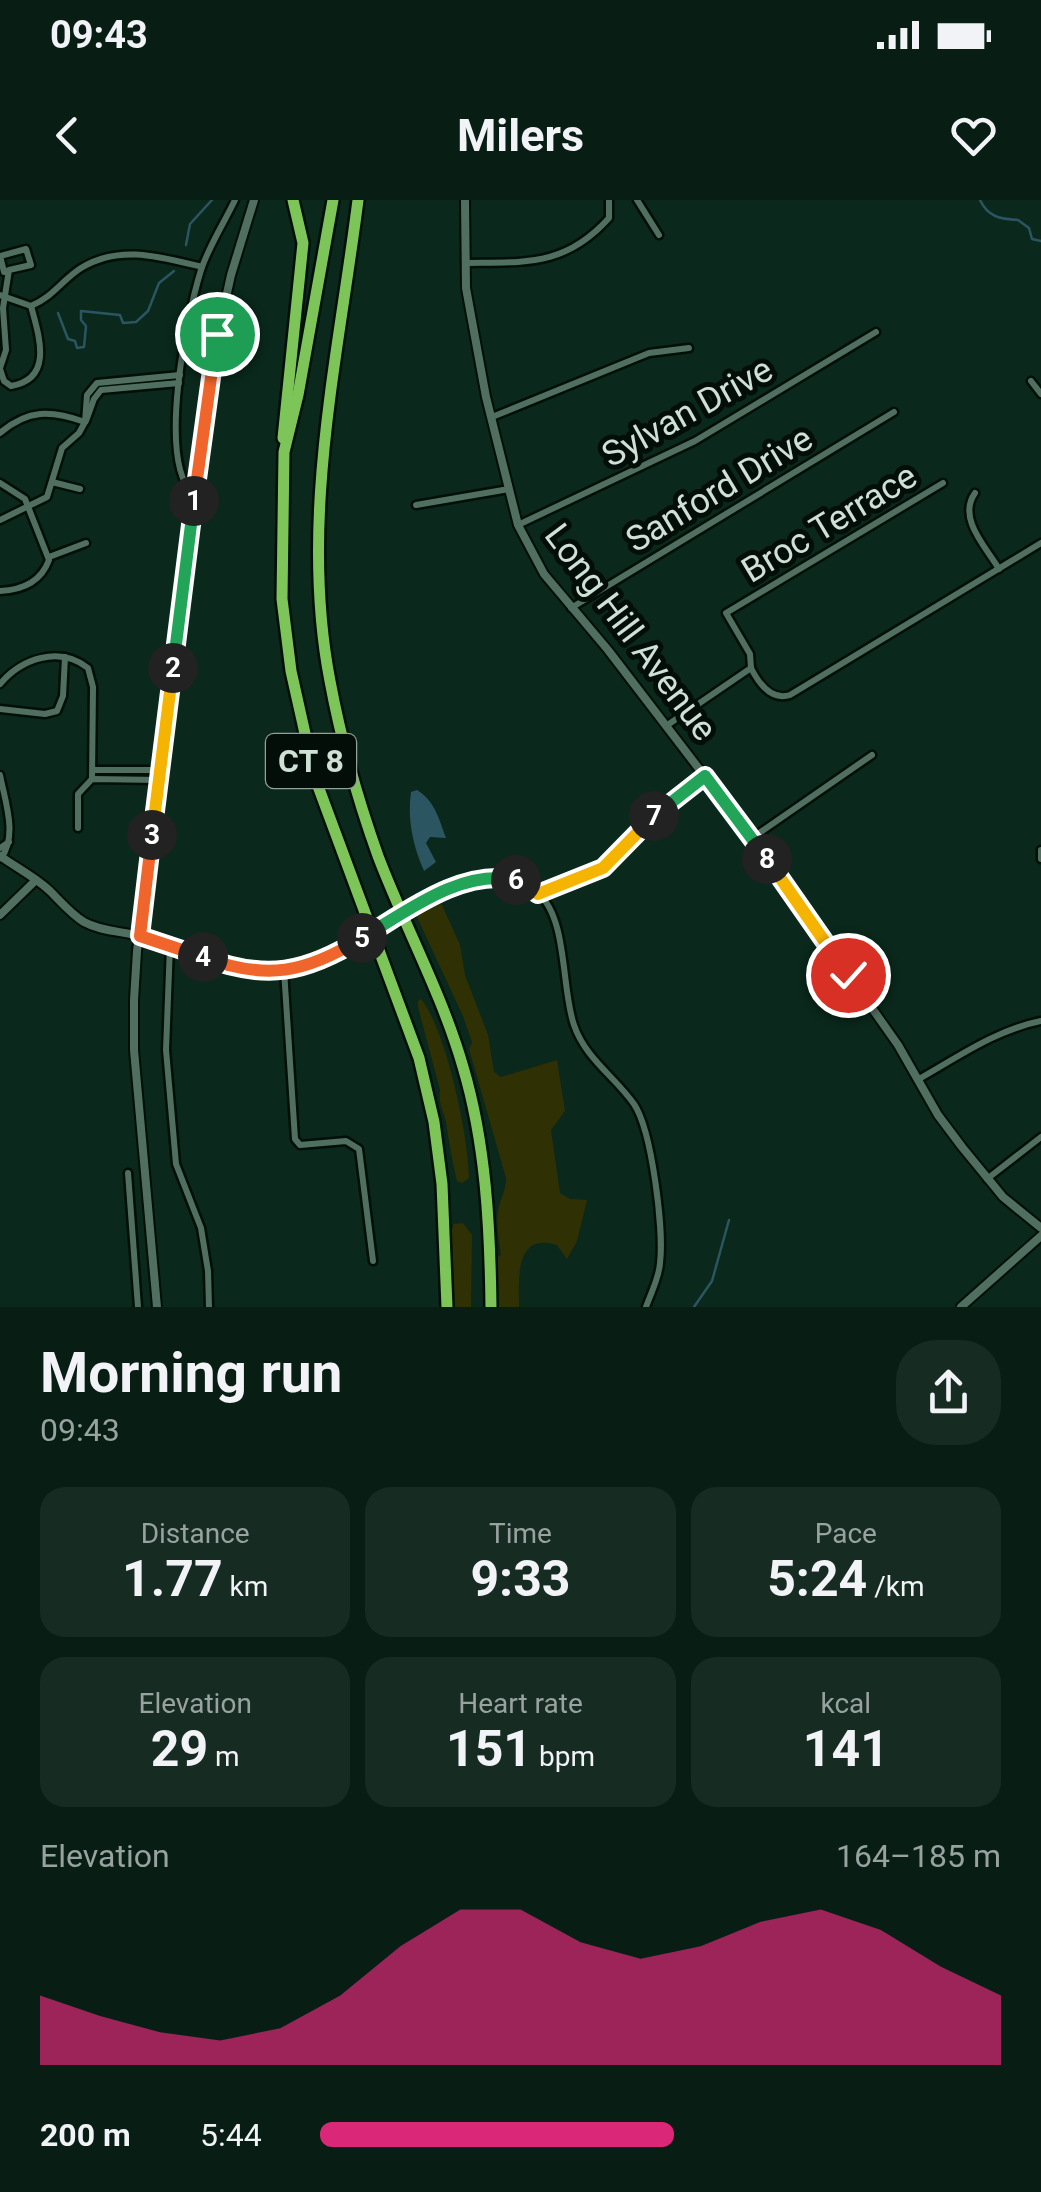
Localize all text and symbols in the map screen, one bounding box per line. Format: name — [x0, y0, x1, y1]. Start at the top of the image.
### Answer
text: 09:43 — [50, 13, 148, 57]
icon: back — [40, 108, 95, 163]
icon: heart — [946, 108, 1001, 163]
text: Milers — [457, 109, 584, 162]
pin — [175, 292, 260, 377]
icon: arrive — [190, 307, 245, 362]
street label: Sylvan Drive — [595, 349, 779, 476]
street label: Sanford Drive — [619, 418, 820, 561]
street label: Broc Terrace — [735, 455, 924, 592]
pin: 1 — [169, 476, 219, 526]
text: 1 — [186, 484, 202, 517]
street label: Long Hill Avenue — [536, 516, 725, 749]
pin: 2 — [148, 643, 198, 693]
text: 2 — [165, 651, 181, 684]
road number: CT 8 — [266, 734, 356, 788]
pin: 7 — [629, 791, 679, 841]
text: 7 — [646, 799, 662, 832]
pin: 3 — [127, 810, 177, 860]
text: 3 — [144, 818, 160, 851]
pin: 8 — [742, 834, 792, 884]
text: 8 — [759, 842, 775, 875]
pin: 6 — [491, 855, 541, 905]
text: 6 — [508, 863, 524, 896]
pin: 5 — [337, 913, 387, 963]
text: 5 — [354, 921, 370, 954]
pin: 4 — [178, 932, 228, 982]
pin — [806, 933, 891, 1018]
text: 4 — [195, 940, 211, 973]
icon: check — [821, 948, 876, 1003]
button: share — [896, 1340, 1001, 1445]
text: Morning run — [40, 1341, 342, 1405]
text: 09:43 — [40, 1411, 120, 1449]
text: Distance — [141, 1517, 250, 1550]
text: Time — [489, 1517, 552, 1550]
text: Pace — [815, 1517, 877, 1550]
text: 1.77 — [122, 1550, 223, 1608]
text: 9:33 — [470, 1550, 571, 1608]
text: 5:24 — [767, 1550, 867, 1608]
text: km — [223, 1570, 268, 1603]
text: /km — [867, 1570, 925, 1603]
text: Elevation — [138, 1687, 252, 1720]
text: Heart rate — [458, 1687, 583, 1720]
text: kcal — [821, 1687, 871, 1720]
text: 29 — [151, 1720, 208, 1778]
text: 151 — [446, 1720, 532, 1778]
text: 141 — [803, 1720, 889, 1778]
text: m — [208, 1740, 240, 1773]
text: bpm — [532, 1740, 595, 1773]
text: Elevation — [40, 1837, 170, 1875]
text: 164–185 m — [836, 1837, 1001, 1875]
text: 200 m — [40, 2116, 131, 2154]
text: 5:44 — [200, 2116, 262, 2154]

